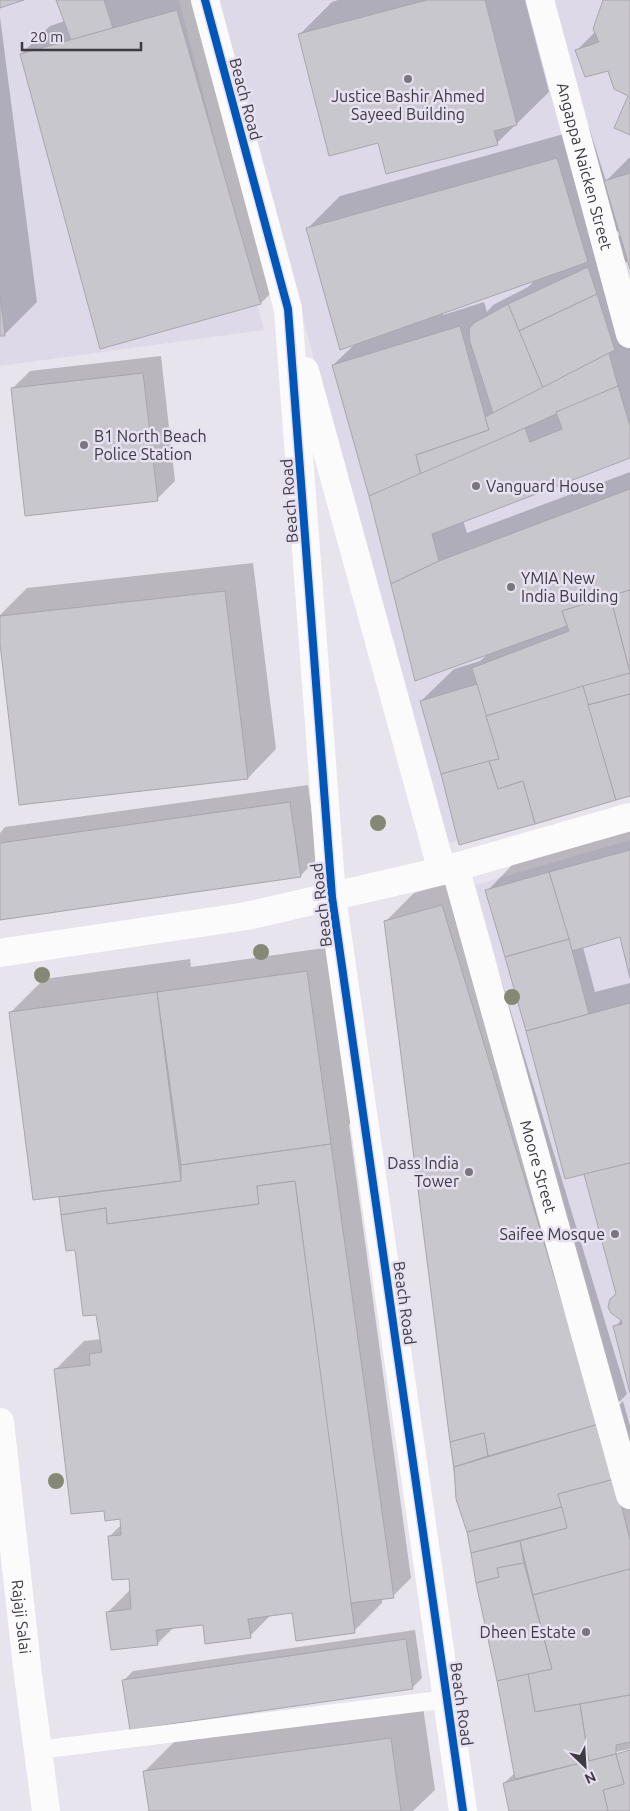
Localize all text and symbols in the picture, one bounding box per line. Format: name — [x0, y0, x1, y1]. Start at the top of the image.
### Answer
scale bar — [22, 20, 141, 52]
text: 20 m — [30, 28, 63, 45]
street label: Beach Road — [226, 56, 266, 142]
marker: Justice Bashir Ahmed Sayeed Building — [402, 73, 414, 85]
street label: Angappa Naicken Street — [554, 80, 616, 253]
place label: Justice Bashir Ahmed Sayeed Building — [331, 87, 485, 123]
place label: B1 North Beach Police Station — [94, 427, 207, 463]
marker: B1 North Beach Police Station — [78, 439, 90, 451]
street label: Beach Road — [277, 458, 301, 544]
place label: Vanguard House — [486, 477, 604, 495]
marker: Vanguard House — [470, 480, 482, 492]
place label: YMIA New India Building — [521, 569, 618, 605]
marker: YMIA New India Building — [505, 581, 517, 593]
street label: Beach Road — [307, 862, 335, 948]
street label: Moore Street — [517, 1118, 560, 1216]
place label: Dass India Tower — [387, 1154, 459, 1190]
marker: Dass India Tower — [463, 1166, 475, 1178]
place label: Saifee Mosque — [500, 1225, 605, 1243]
marker: Saifee Mosque — [609, 1228, 621, 1240]
street label: Beach Road — [390, 1260, 420, 1346]
street label: Rajaji Salai — [9, 1579, 35, 1655]
place label: Dheen Estate — [480, 1623, 576, 1641]
marker: Dheen Estate — [580, 1626, 592, 1638]
street label: Beach Road — [447, 1661, 477, 1747]
north arrow — [560, 1741, 610, 1791]
text: N — [582, 1768, 599, 1787]

